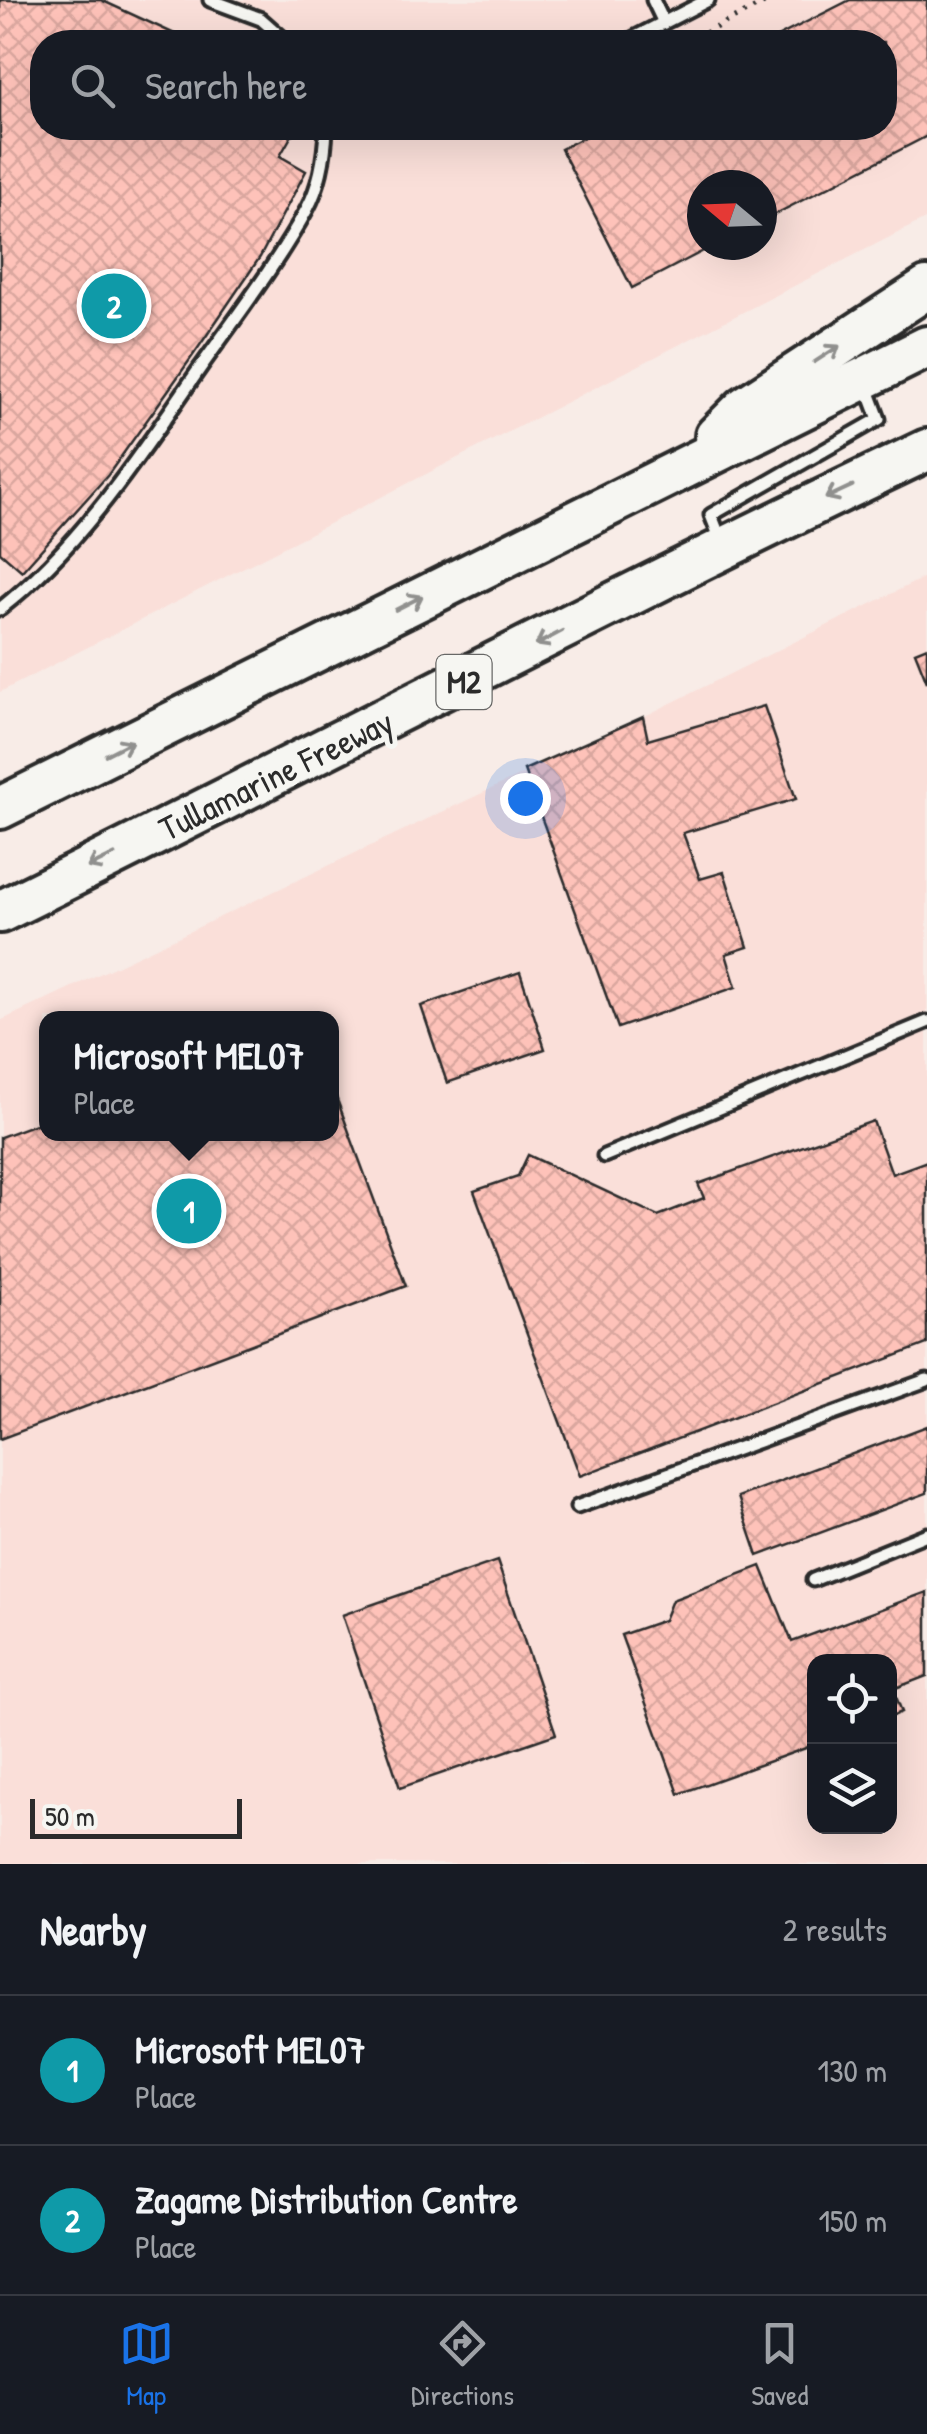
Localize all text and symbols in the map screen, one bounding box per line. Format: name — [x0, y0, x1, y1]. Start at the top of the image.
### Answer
search box — [30, 30, 897, 140]
icon: search — [65, 58, 120, 113]
text: Search here — [145, 59, 307, 111]
north arrow — [687, 170, 777, 260]
pin: 2 — [82, 268, 146, 344]
one-way arrow — [812, 343, 841, 364]
one-way arrow — [825, 483, 855, 502]
one-way arrow — [394, 593, 424, 612]
one-way arrow — [534, 629, 564, 648]
road number: M2 — [436, 655, 492, 709]
street label: Tullamarine Freeway — [151, 698, 401, 852]
one-way arrow — [103, 738, 133, 757]
your location — [500, 773, 551, 824]
one-way arrow — [87, 853, 117, 872]
popup — [39, 1011, 339, 1141]
text: Microsoft MEL07 — [74, 1029, 304, 1081]
text: Place — [74, 1081, 135, 1124]
pin: 1 — [156, 1174, 222, 1248]
map controls — [807, 1654, 897, 1834]
button: locate — [807, 1654, 897, 1744]
button: layers — [807, 1744, 897, 1834]
scale bar — [30, 1794, 242, 1838]
text: 50 m — [45, 1797, 95, 1835]
text: Nearby — [40, 1901, 147, 1958]
text: 2 results — [783, 1908, 887, 1951]
text: Microsoft MEL07 — [135, 2023, 366, 2075]
text: 1 — [67, 2049, 78, 2092]
text: 130 m — [818, 2049, 887, 2092]
text: Place — [135, 2075, 197, 2118]
text: Zagame Distribution Centre — [135, 2173, 518, 2225]
text: 2 — [65, 2199, 80, 2242]
text: 150 m — [818, 2199, 887, 2242]
text: Place — [135, 2225, 197, 2268]
tab: Map — [119, 2316, 174, 2414]
tab: Directions — [411, 2316, 514, 2414]
tab: Saved — [751, 2316, 808, 2414]

